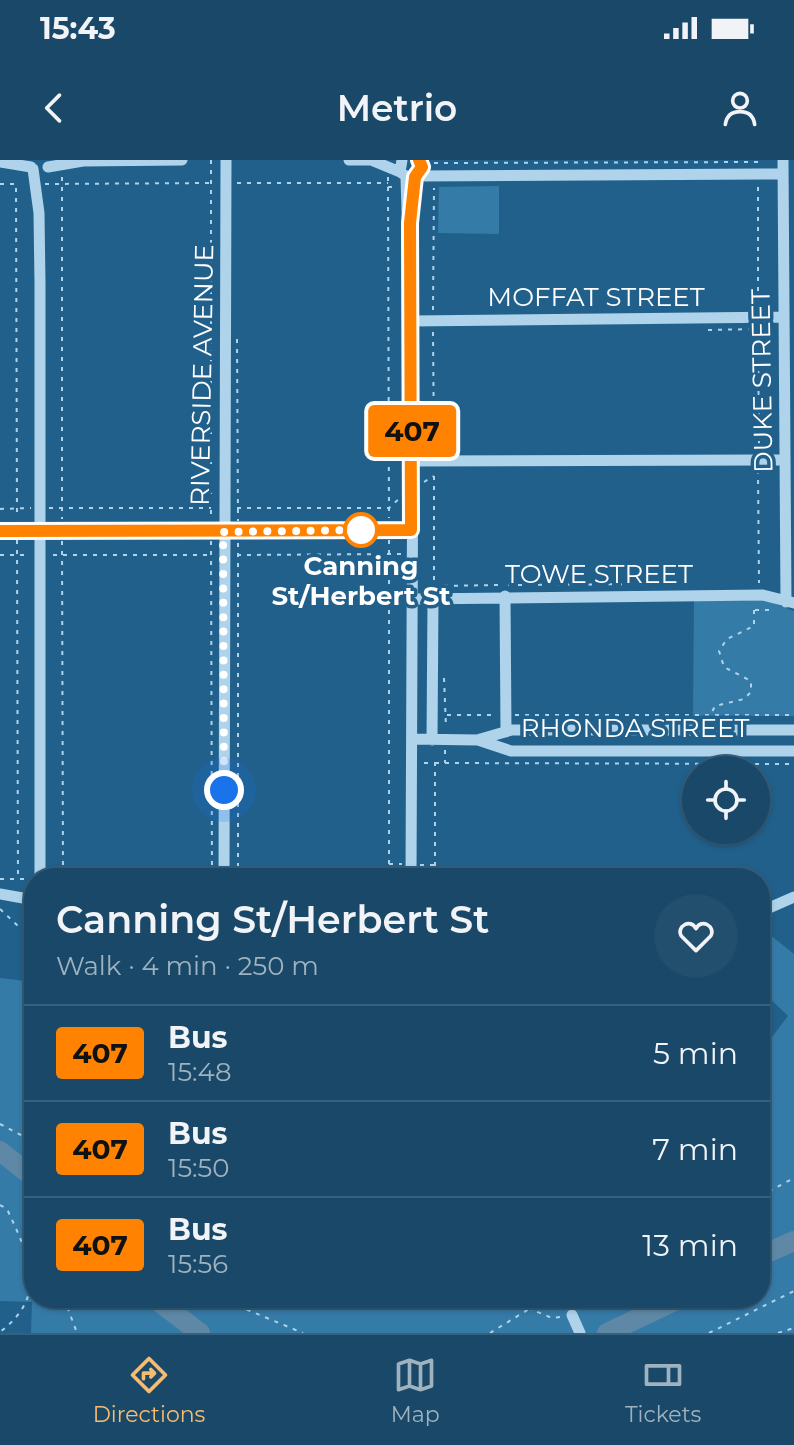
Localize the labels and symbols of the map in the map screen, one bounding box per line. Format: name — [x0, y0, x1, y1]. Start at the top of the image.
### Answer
street label: RIVERSIDE AVENUE — [184, 244, 220, 506]
street label: MOFFAT STREET — [487, 281, 705, 313]
street label: DUKE STREET — [744, 289, 780, 473]
line badge: 407 — [366, 405, 458, 457]
marker: Canning St/Herbert St — [344, 513, 378, 547]
place label: Canning St/Herbert St — [271, 550, 451, 612]
street label: TOWE STREET — [505, 558, 693, 590]
street label: RHONDA STREET — [521, 712, 749, 744]
your location — [204, 770, 244, 810]

